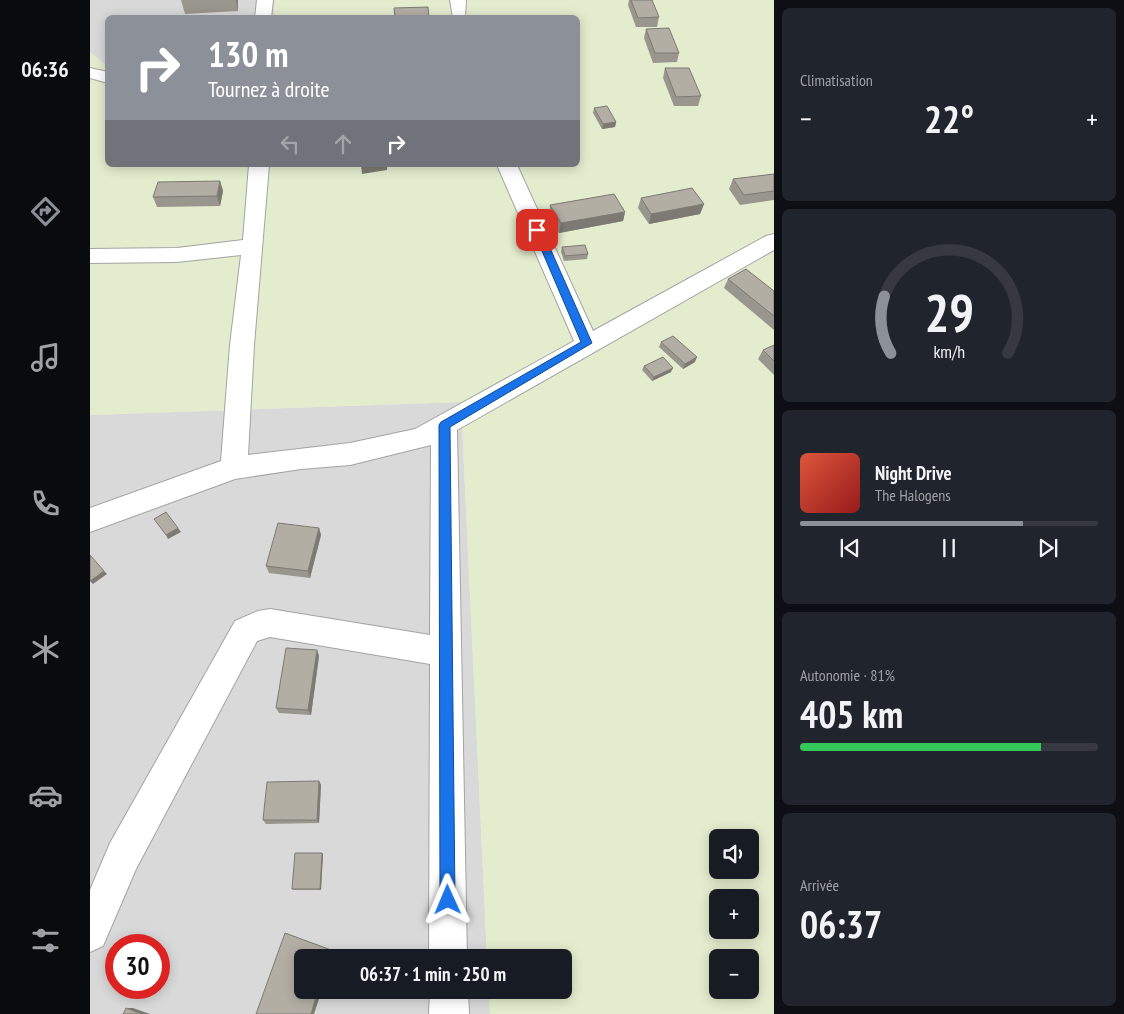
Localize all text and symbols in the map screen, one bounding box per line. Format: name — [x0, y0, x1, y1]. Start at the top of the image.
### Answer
text: 130 m — [208, 31, 289, 77]
icon: right — [125, 35, 190, 100]
text: 06:36 — [21, 55, 69, 83]
text: Climatisation — [800, 70, 873, 90]
text: Tournez à droite — [208, 75, 330, 103]
text: 22° — [924, 94, 974, 143]
text: − — [800, 100, 812, 137]
text: + — [1086, 100, 1098, 137]
icon: left — [276, 130, 304, 158]
icon: ahead — [329, 130, 357, 158]
icon: right — [382, 130, 410, 158]
icon: directions — [28, 194, 63, 229]
pin — [516, 209, 558, 251]
icon: arrive — [523, 216, 551, 244]
text: 29 — [924, 279, 974, 346]
icon: music — [28, 340, 63, 375]
text: km/h — [933, 340, 965, 363]
text: Night Drive — [875, 461, 952, 485]
text: The Halogens — [875, 485, 951, 505]
icon: phone — [28, 486, 63, 521]
icon: previous — [836, 534, 864, 562]
icon: pause — [935, 534, 963, 562]
icon: next — [1034, 534, 1062, 562]
icon: climate — [28, 632, 63, 667]
text: Autonomie · 81% — [800, 665, 895, 685]
text: 405 km — [800, 689, 903, 738]
icon: car — [28, 778, 63, 813]
map controls — [709, 829, 759, 999]
button: sound — [709, 829, 759, 879]
position arrow — [421, 873, 473, 925]
text: Arrivée — [800, 875, 839, 895]
button: + — [709, 889, 759, 939]
text: 06:37 — [800, 899, 882, 948]
icon: filters — [28, 923, 63, 958]
speed limit sign: 30 — [105, 934, 170, 999]
button: − — [709, 949, 759, 999]
text: 06:37 · 1 min · 250 m — [360, 962, 506, 986]

